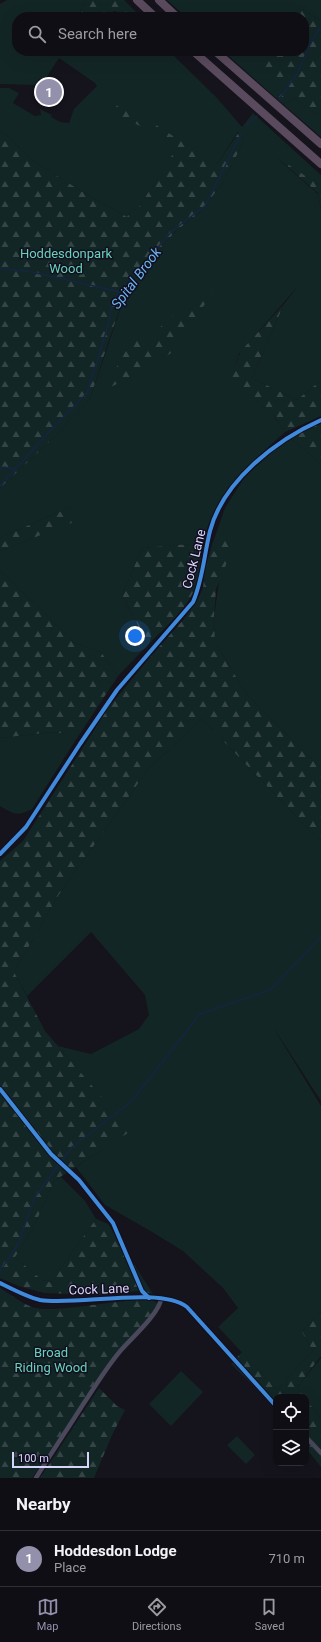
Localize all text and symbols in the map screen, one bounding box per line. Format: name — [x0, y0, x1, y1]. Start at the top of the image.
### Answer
search box — [12, 12, 309, 56]
icon: search — [26, 23, 48, 45]
text: Search here — [58, 25, 137, 43]
pin: 1 — [36, 77, 62, 107]
water label: Spital Brook — [108, 243, 165, 312]
park label: Hoddesdonpark Wood — [20, 246, 113, 276]
street label: Cock Lane — [179, 528, 209, 590]
your location — [125, 626, 145, 646]
street label: Cock Lane — [68, 1280, 130, 1298]
park label: Broad Riding Wood — [15, 1345, 87, 1375]
map controls — [273, 1394, 309, 1466]
button: locate — [273, 1394, 309, 1430]
button: layers — [273, 1430, 309, 1466]
scale bar — [12, 1450, 89, 1469]
text: 100 m — [18, 1452, 49, 1465]
text: Nearby — [16, 1494, 71, 1514]
text: Hoddesdon Lodge — [54, 1542, 177, 1560]
text: 1 — [25, 1551, 33, 1566]
text: 710 m — [268, 1551, 305, 1566]
text: Place — [54, 1560, 86, 1575]
tab: Map — [37, 1596, 59, 1633]
tab: Directions — [132, 1596, 181, 1633]
tab: Saved — [255, 1596, 284, 1633]

